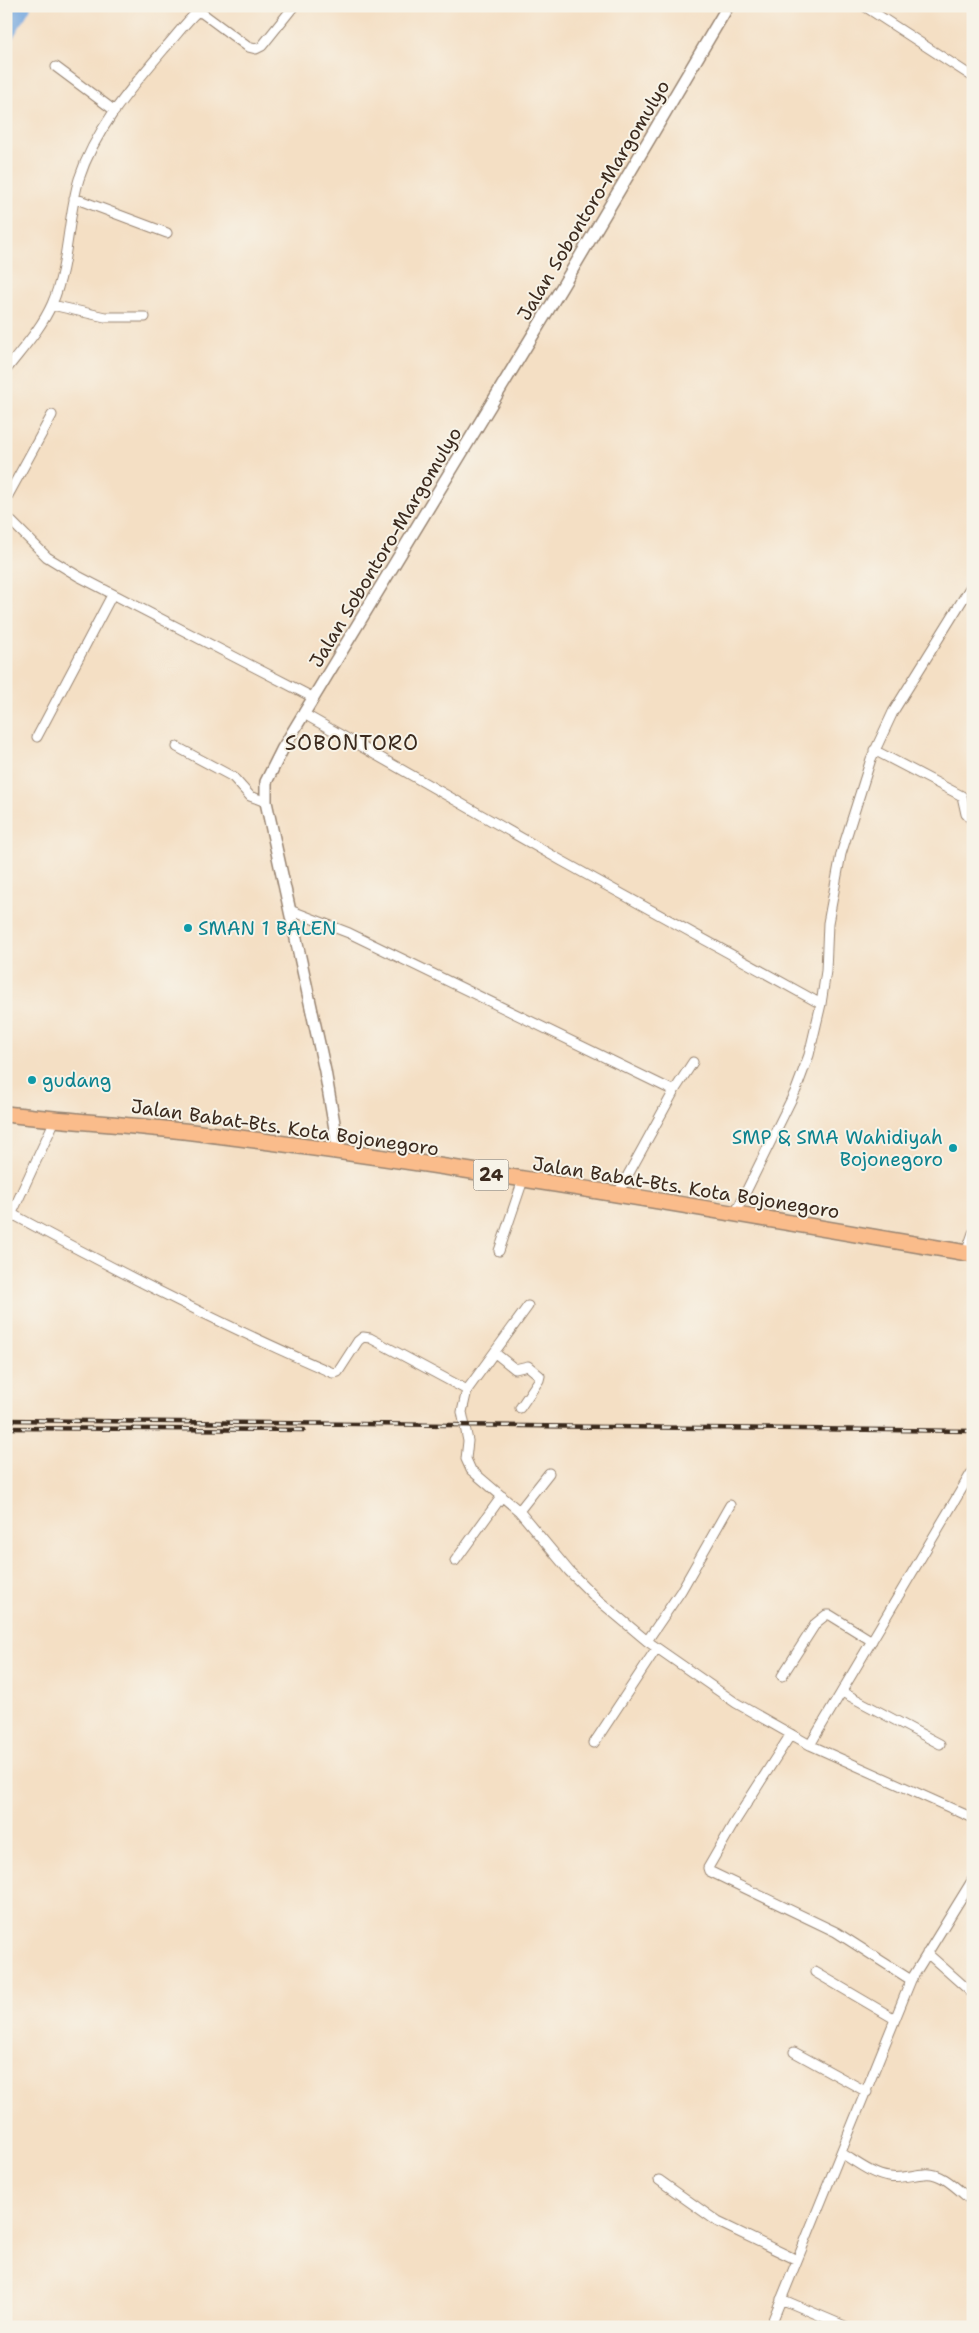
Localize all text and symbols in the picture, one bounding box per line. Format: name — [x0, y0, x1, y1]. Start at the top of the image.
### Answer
street label: Jalan Sobontoro-Margomulyo — [512, 75, 675, 325]
street label: Jalan Sobontoro-Margomulyo — [304, 422, 467, 672]
district label: SOBONTORO — [285, 729, 419, 757]
place label: SMAN 1 BALEN — [198, 916, 337, 941]
marker: SMAN 1 BALEN — [182, 922, 194, 934]
place label: gudang — [42, 1068, 111, 1093]
marker: gudang — [26, 1074, 38, 1086]
street label: Jalan Babat-Bts. Kota Bojonegoro — [129, 1094, 440, 1161]
place label: SMP & SMA Wahidiyah Bojonegoro — [732, 1125, 943, 1172]
marker: SMP & SMA Wahidiyah Bojonegoro — [947, 1142, 959, 1154]
street label: Jalan Babat-Bts. Kota Bojonegoro — [531, 1151, 841, 1224]
road number: 24 — [474, 1160, 508, 1190]

